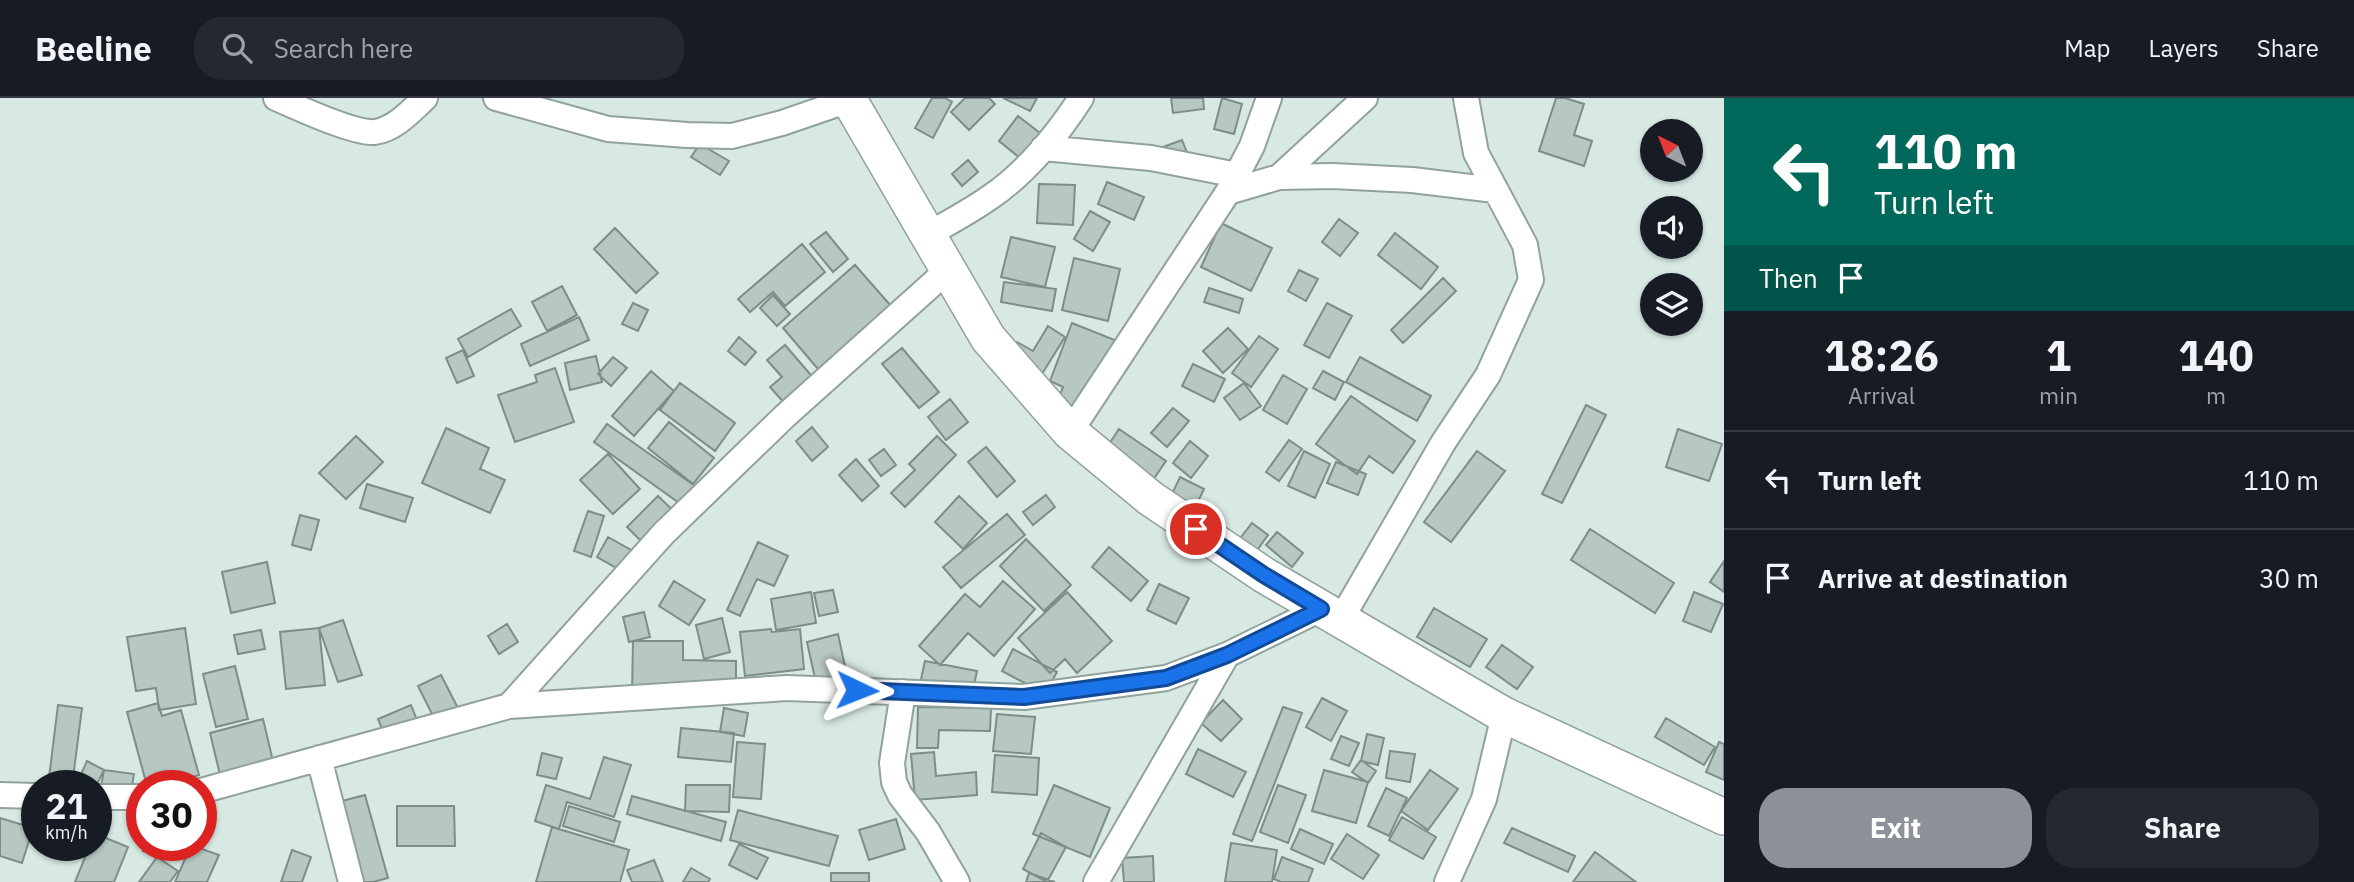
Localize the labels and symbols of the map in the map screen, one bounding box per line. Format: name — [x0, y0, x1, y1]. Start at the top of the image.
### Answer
north arrow — [1640, 119, 1703, 182]
pin — [1166, 499, 1226, 559]
position arrow — [820, 653, 894, 727]
speed limit sign: 30 — [126, 770, 217, 861]

